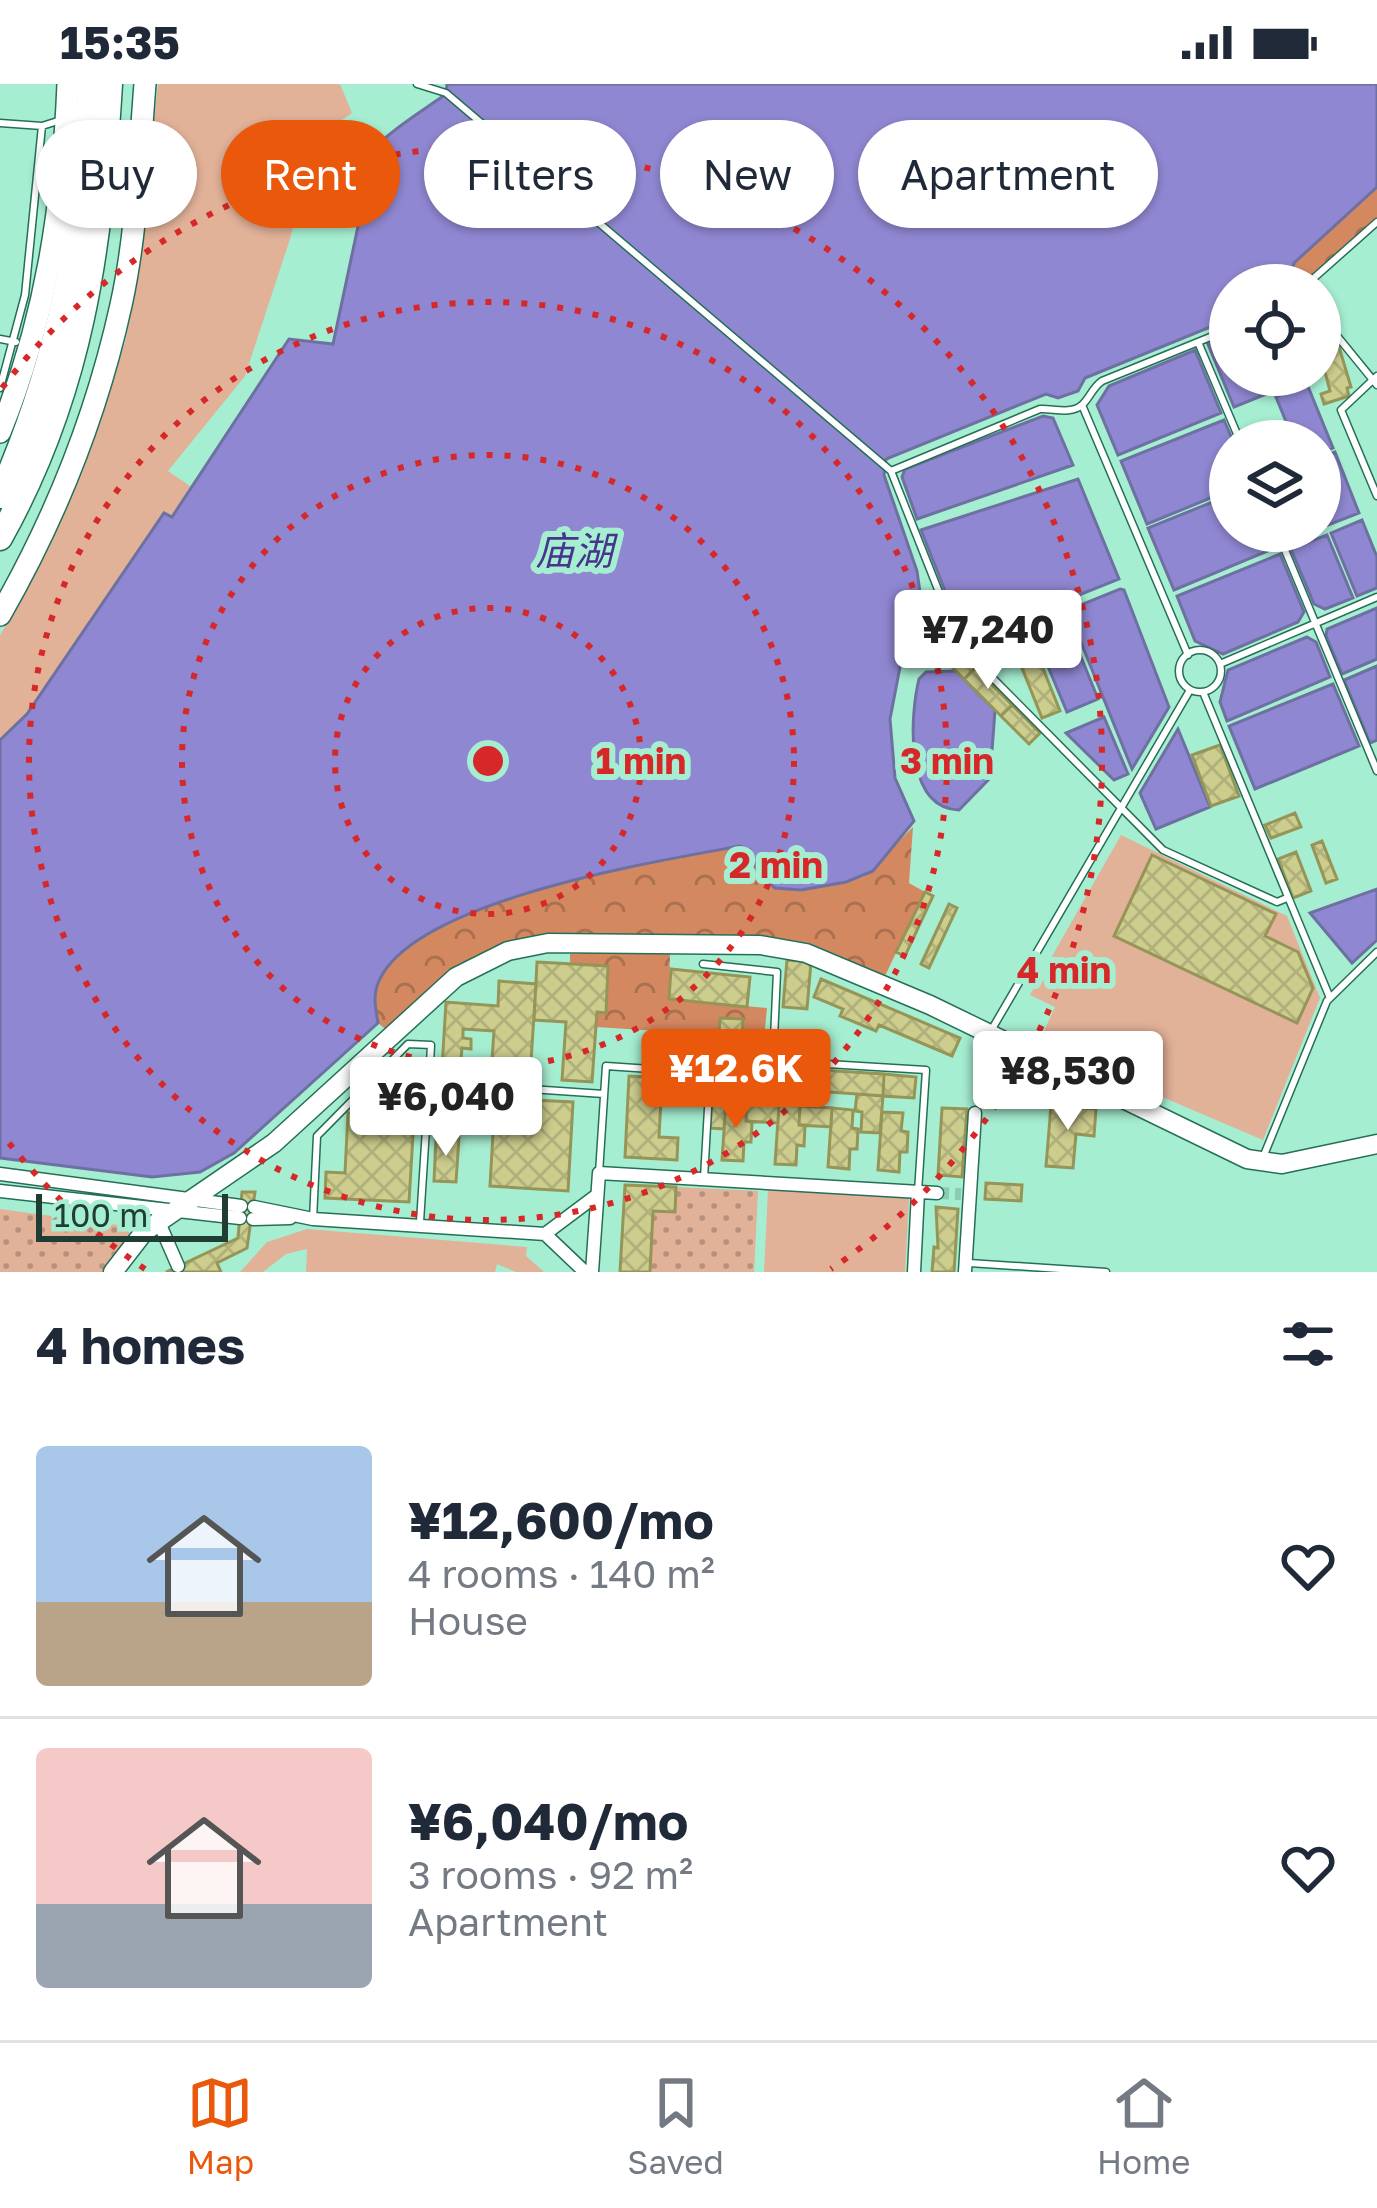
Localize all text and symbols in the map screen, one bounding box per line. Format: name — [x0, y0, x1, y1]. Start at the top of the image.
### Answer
text: 15:35 — [60, 15, 180, 69]
chip: Buy — [36, 120, 197, 228]
chip: Rent — [221, 120, 400, 228]
chip: Filters — [424, 120, 636, 228]
chip: New — [660, 120, 834, 228]
chip: Apartment — [858, 120, 1158, 228]
map controls — [1209, 264, 1341, 552]
button: locate — [1209, 264, 1341, 396]
button: layers — [1209, 420, 1341, 552]
water label: 庙湖 — [535, 527, 619, 574]
pin: ¥7,240 — [890, 590, 1086, 692]
text: ¥7,240 — [922, 605, 1055, 652]
text: 1 min — [596, 739, 686, 782]
text: 3 min — [900, 739, 994, 782]
centre of rings — [467, 740, 509, 782]
text: 2 min — [729, 843, 823, 886]
text: 4 min — [1017, 948, 1111, 991]
pin: ¥12.6K — [638, 1029, 834, 1131]
pin: ¥8,530 — [970, 1031, 1166, 1133]
text: ¥12.6K — [668, 1044, 804, 1091]
text: ¥8,530 — [1000, 1046, 1136, 1093]
pin: ¥6,040 — [348, 1057, 544, 1159]
text: ¥6,040 — [377, 1072, 515, 1119]
scale bar — [36, 1188, 228, 1241]
text: 100 m — [54, 1195, 148, 1234]
icon: filters — [1275, 1311, 1341, 1377]
text: 4 homes — [36, 1314, 245, 1375]
text: ¥12,600/mo — [408, 1489, 714, 1550]
icon: home — [132, 1494, 276, 1638]
icon: heart — [1275, 1533, 1341, 1599]
text: 4 rooms · 140 m² — [408, 1550, 715, 1597]
text: House — [408, 1597, 528, 1644]
text: ¥6,040/mo — [408, 1790, 688, 1851]
icon: home — [132, 1796, 276, 1940]
icon: heart — [1275, 1835, 1341, 1901]
text: 3 rooms · 92 m² — [408, 1851, 693, 1898]
text: Apartment — [408, 1898, 608, 1945]
tab: Map — [187, 2070, 254, 2181]
tab: Saved — [627, 2070, 724, 2181]
tab: Home — [1097, 2070, 1190, 2181]

